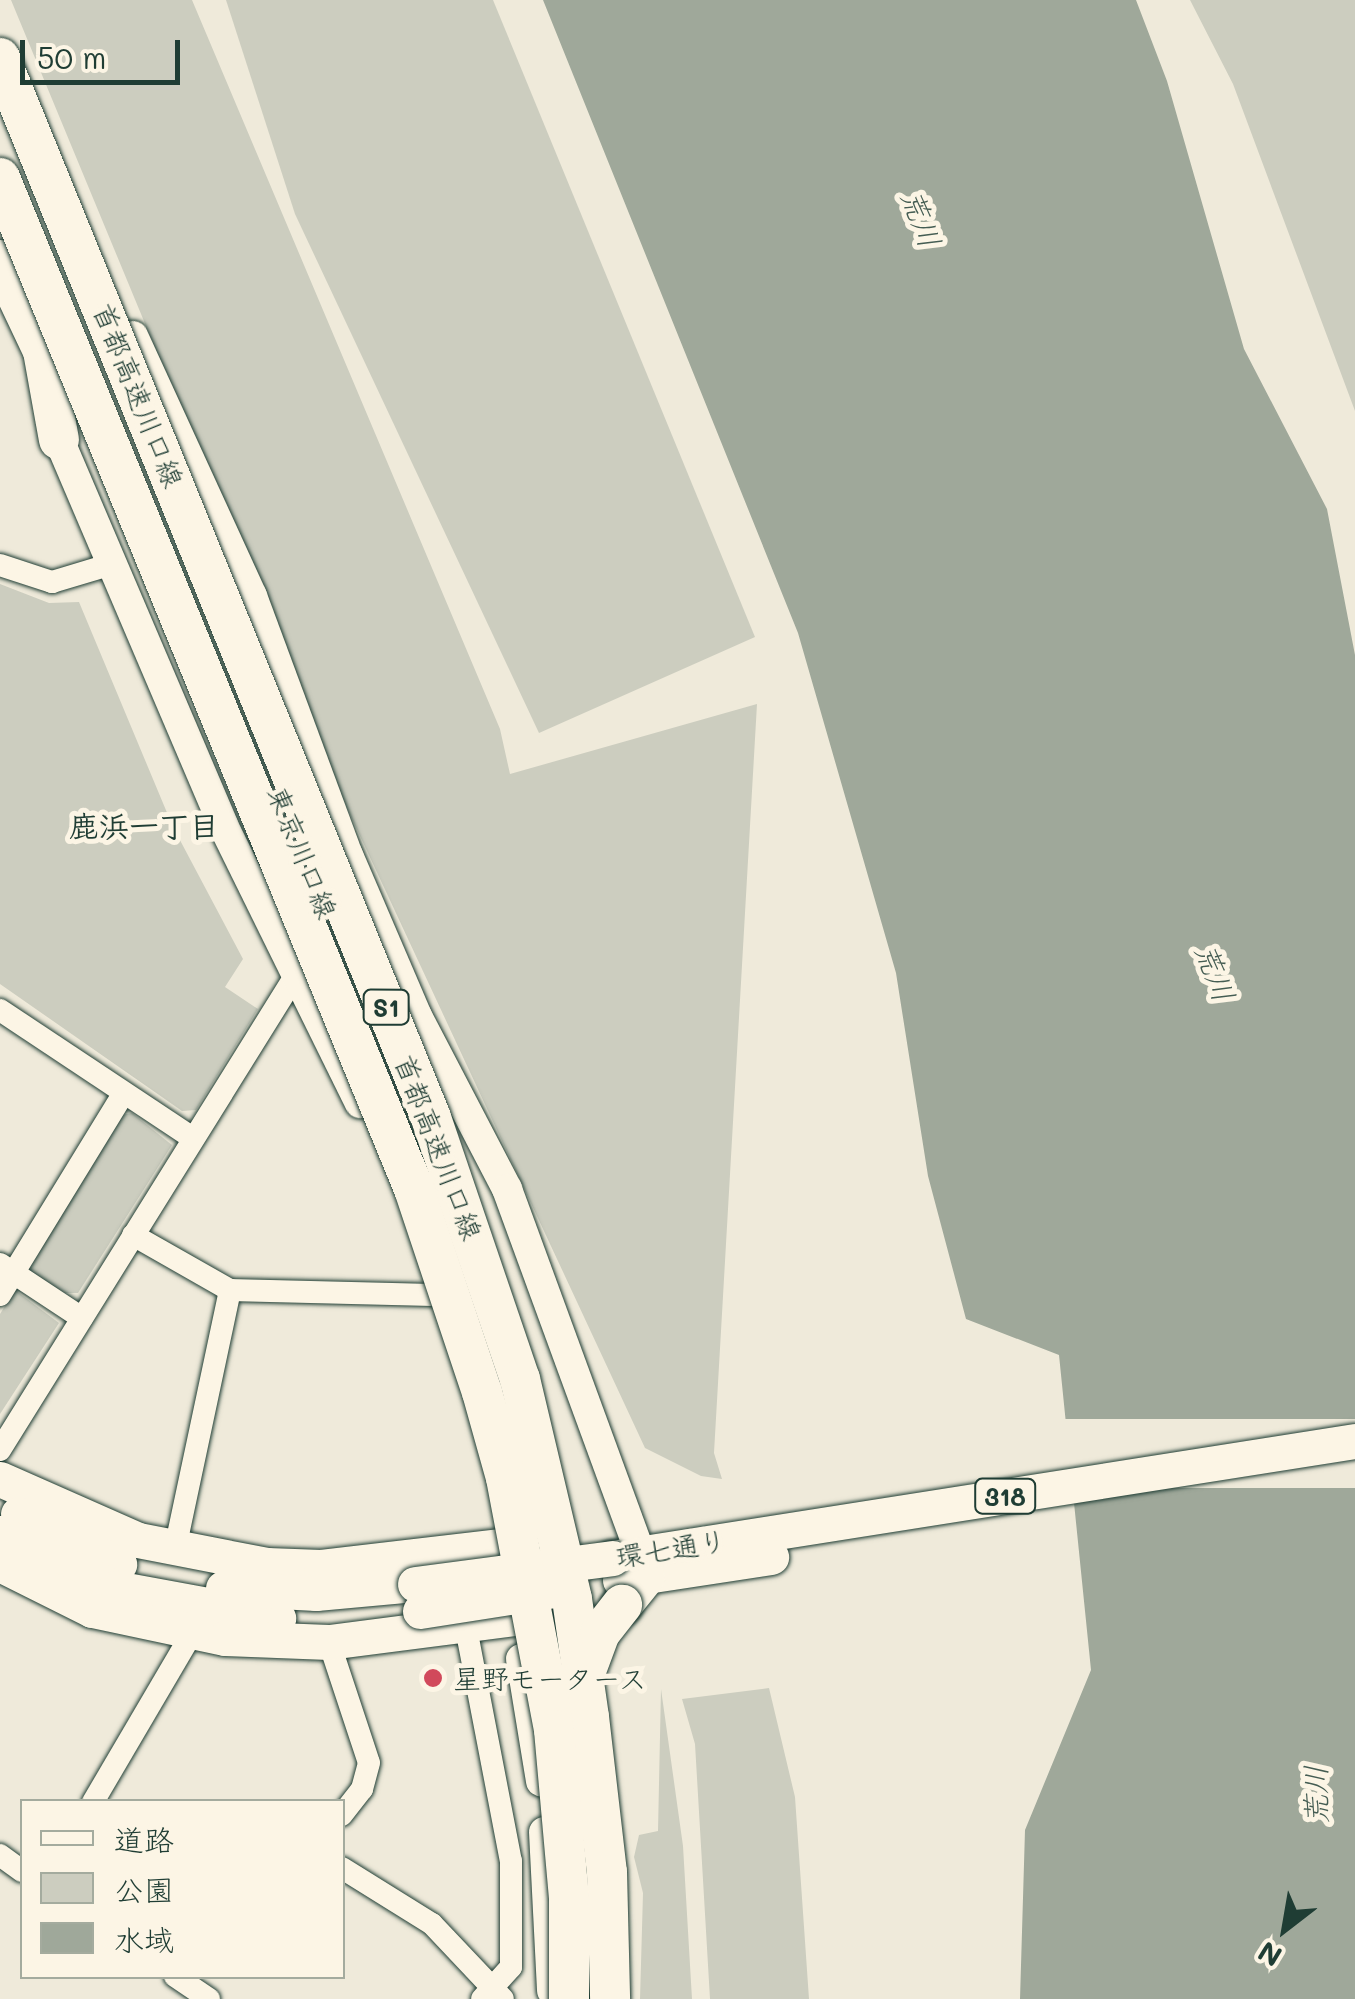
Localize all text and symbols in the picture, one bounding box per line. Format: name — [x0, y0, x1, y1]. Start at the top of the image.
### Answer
scale bar — [25, 20, 185, 82]
text: 50 m — [37, 37, 107, 77]
water label: 荒川 — [894, 184, 950, 252]
street label: 首都高速川口線 — [87, 298, 191, 492]
street label: 東京川口線 — [261, 781, 345, 923]
district label: 鹿浜一丁目 — [69, 807, 219, 843]
water label: 荒川 — [1188, 938, 1244, 1006]
road number: S1 — [361, 987, 411, 1027]
street label: 首都高速川口線 — [388, 1049, 490, 1245]
road number: 318 — [972, 1476, 1038, 1516]
street label: 環七通り — [613, 1523, 729, 1573]
place label: 星野モータース — [453, 1661, 649, 1695]
marker: 星野モータース — [422, 1667, 444, 1689]
water label: 荒川 — [1296, 1765, 1334, 1825]
legend — [20, 1799, 345, 1979]
text: 道路 — [114, 1819, 174, 1859]
text: 公園 — [114, 1869, 174, 1909]
north arrow — [1235, 1879, 1335, 1979]
text: 水域 — [114, 1919, 174, 1959]
text: N — [1251, 1934, 1288, 1976]

